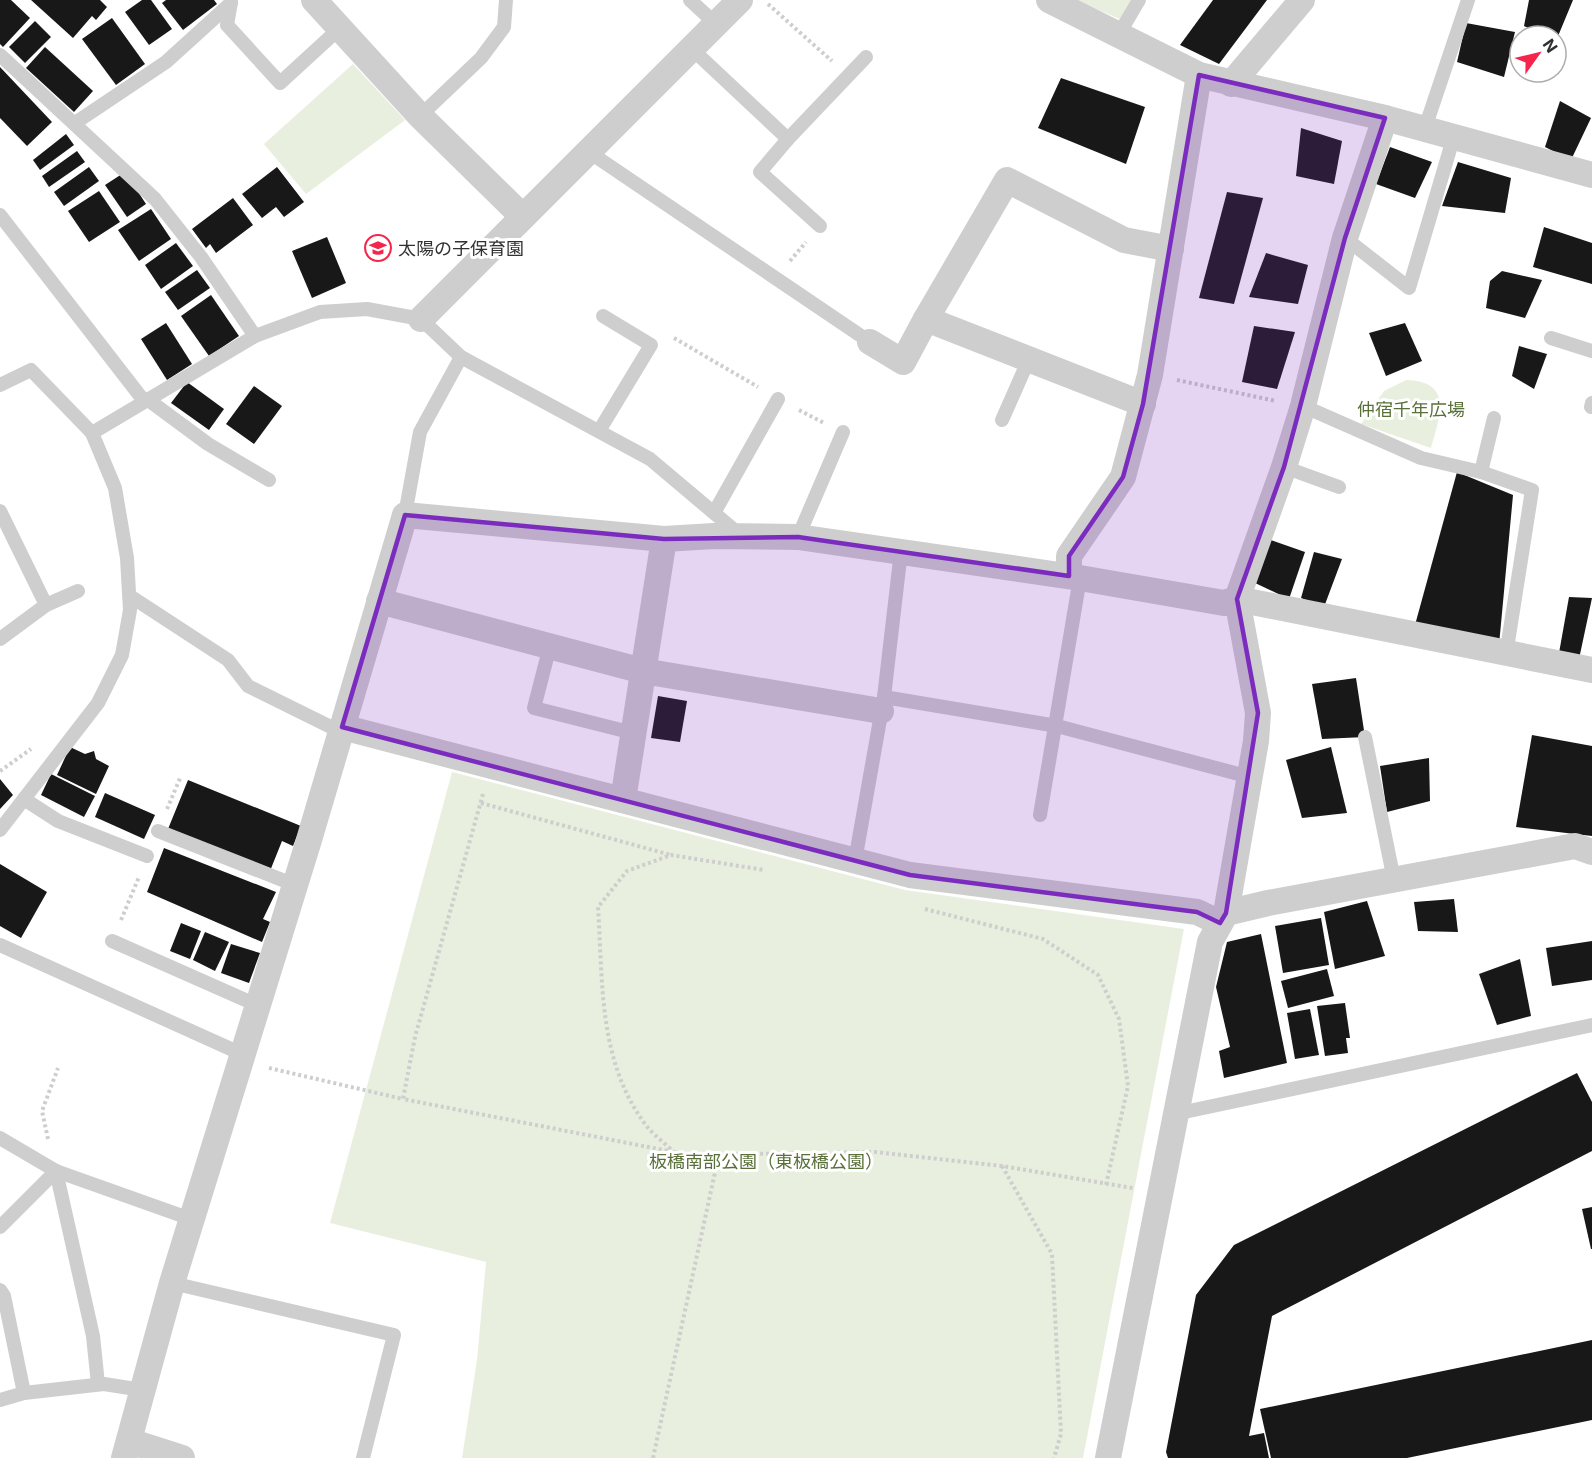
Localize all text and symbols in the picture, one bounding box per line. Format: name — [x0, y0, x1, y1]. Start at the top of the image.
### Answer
north arrow — [1508, 24, 1568, 84]
text: N — [1539, 35, 1562, 56]
school or university icon: 太陽の子保育園 — [363, 233, 393, 263]
place label: 太陽の子保育園 — [398, 238, 524, 259]
park label: 仲宿千年広場 — [1357, 399, 1465, 420]
park label: 板橋南部公園（東板橋公園） — [649, 1151, 883, 1172]

